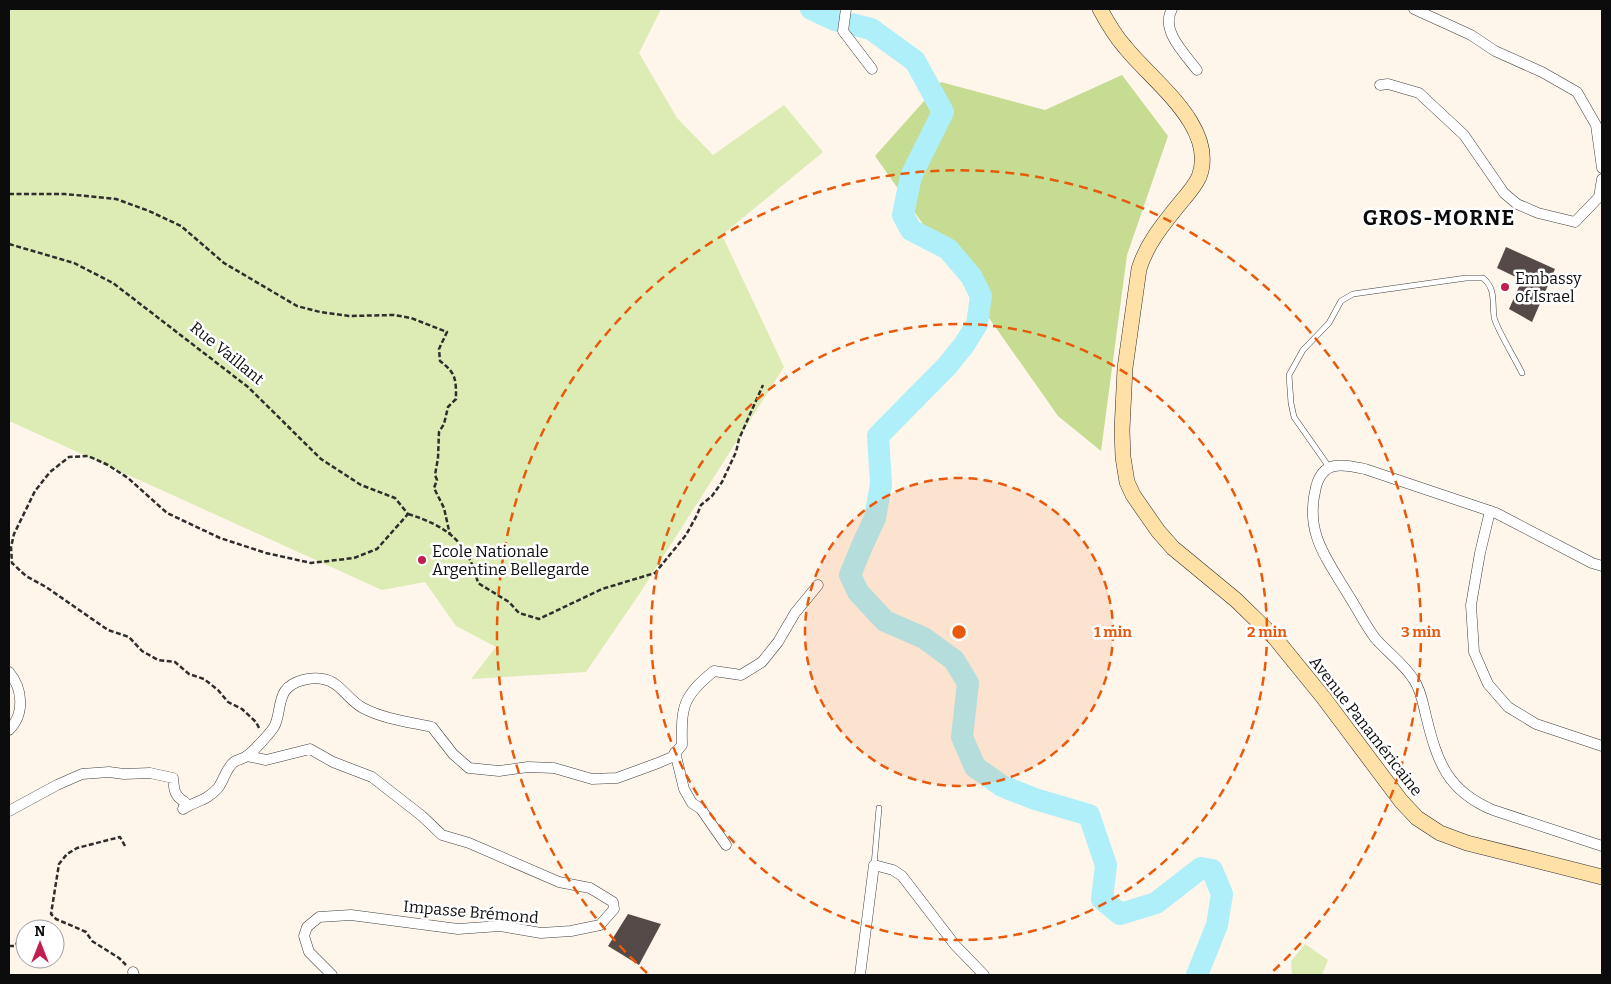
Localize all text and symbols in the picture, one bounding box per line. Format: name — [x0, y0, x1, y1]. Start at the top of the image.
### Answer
district label: GROS-MORNE — [1363, 205, 1515, 231]
place label: Embassy of Israel — [1515, 269, 1582, 306]
marker: Embassy of Israel — [1499, 281, 1511, 293]
street label: Rue Vaillant — [186, 318, 268, 389]
place label: Ecole Nationale Argentine Bellegarde — [432, 542, 589, 579]
marker: Ecole Nationale Argentine Bellegarde — [416, 554, 428, 566]
centre of rings — [950, 623, 968, 641]
text: 1 min — [1094, 623, 1132, 641]
text: 2 min — [1247, 623, 1287, 641]
text: 3 min — [1401, 623, 1441, 641]
street label: Avenue Panaméricaine — [1306, 652, 1426, 800]
street label: Impasse Brémond — [402, 897, 540, 927]
north arrow — [15, 919, 65, 969]
text: N — [35, 923, 46, 940]

